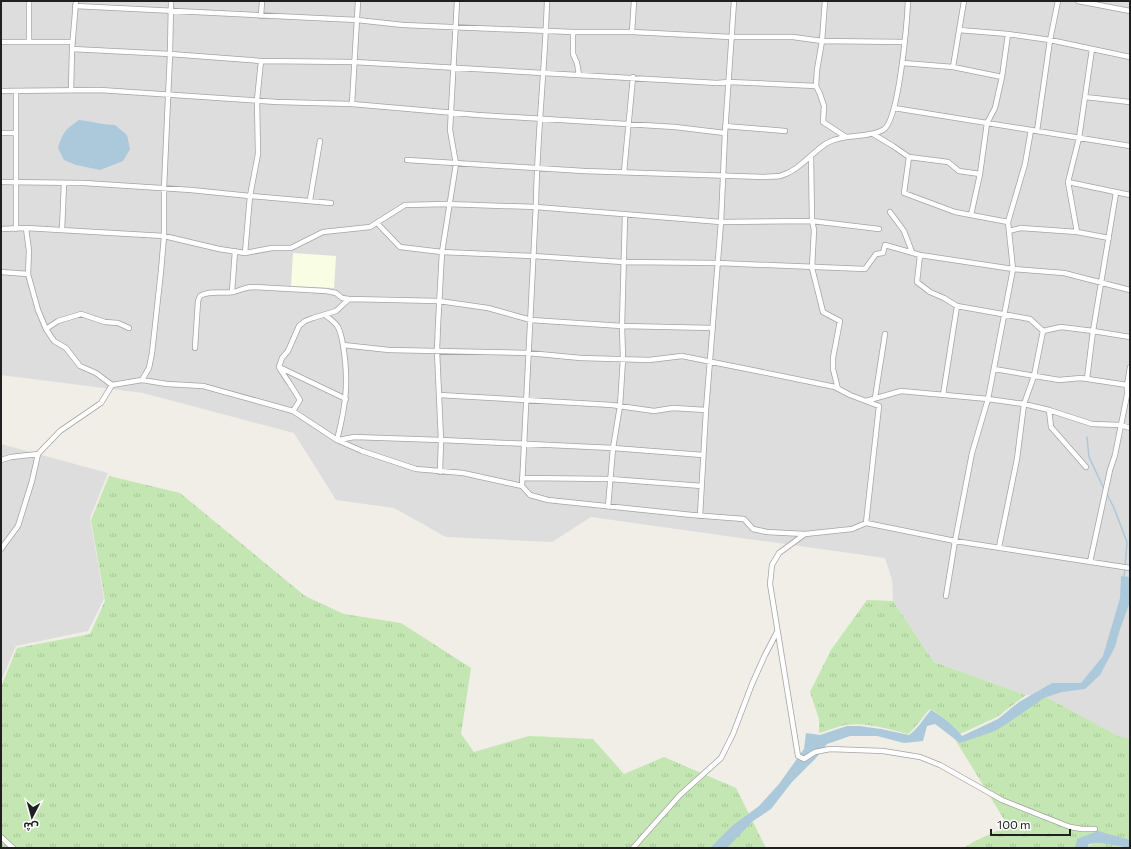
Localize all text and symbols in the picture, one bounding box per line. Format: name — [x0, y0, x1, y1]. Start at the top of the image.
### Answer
north arrow — [12, 797, 52, 837]
scale bar — [991, 811, 1070, 837]
text: 100 m — [997, 817, 1031, 831]
text: ش — [23, 819, 39, 835]

